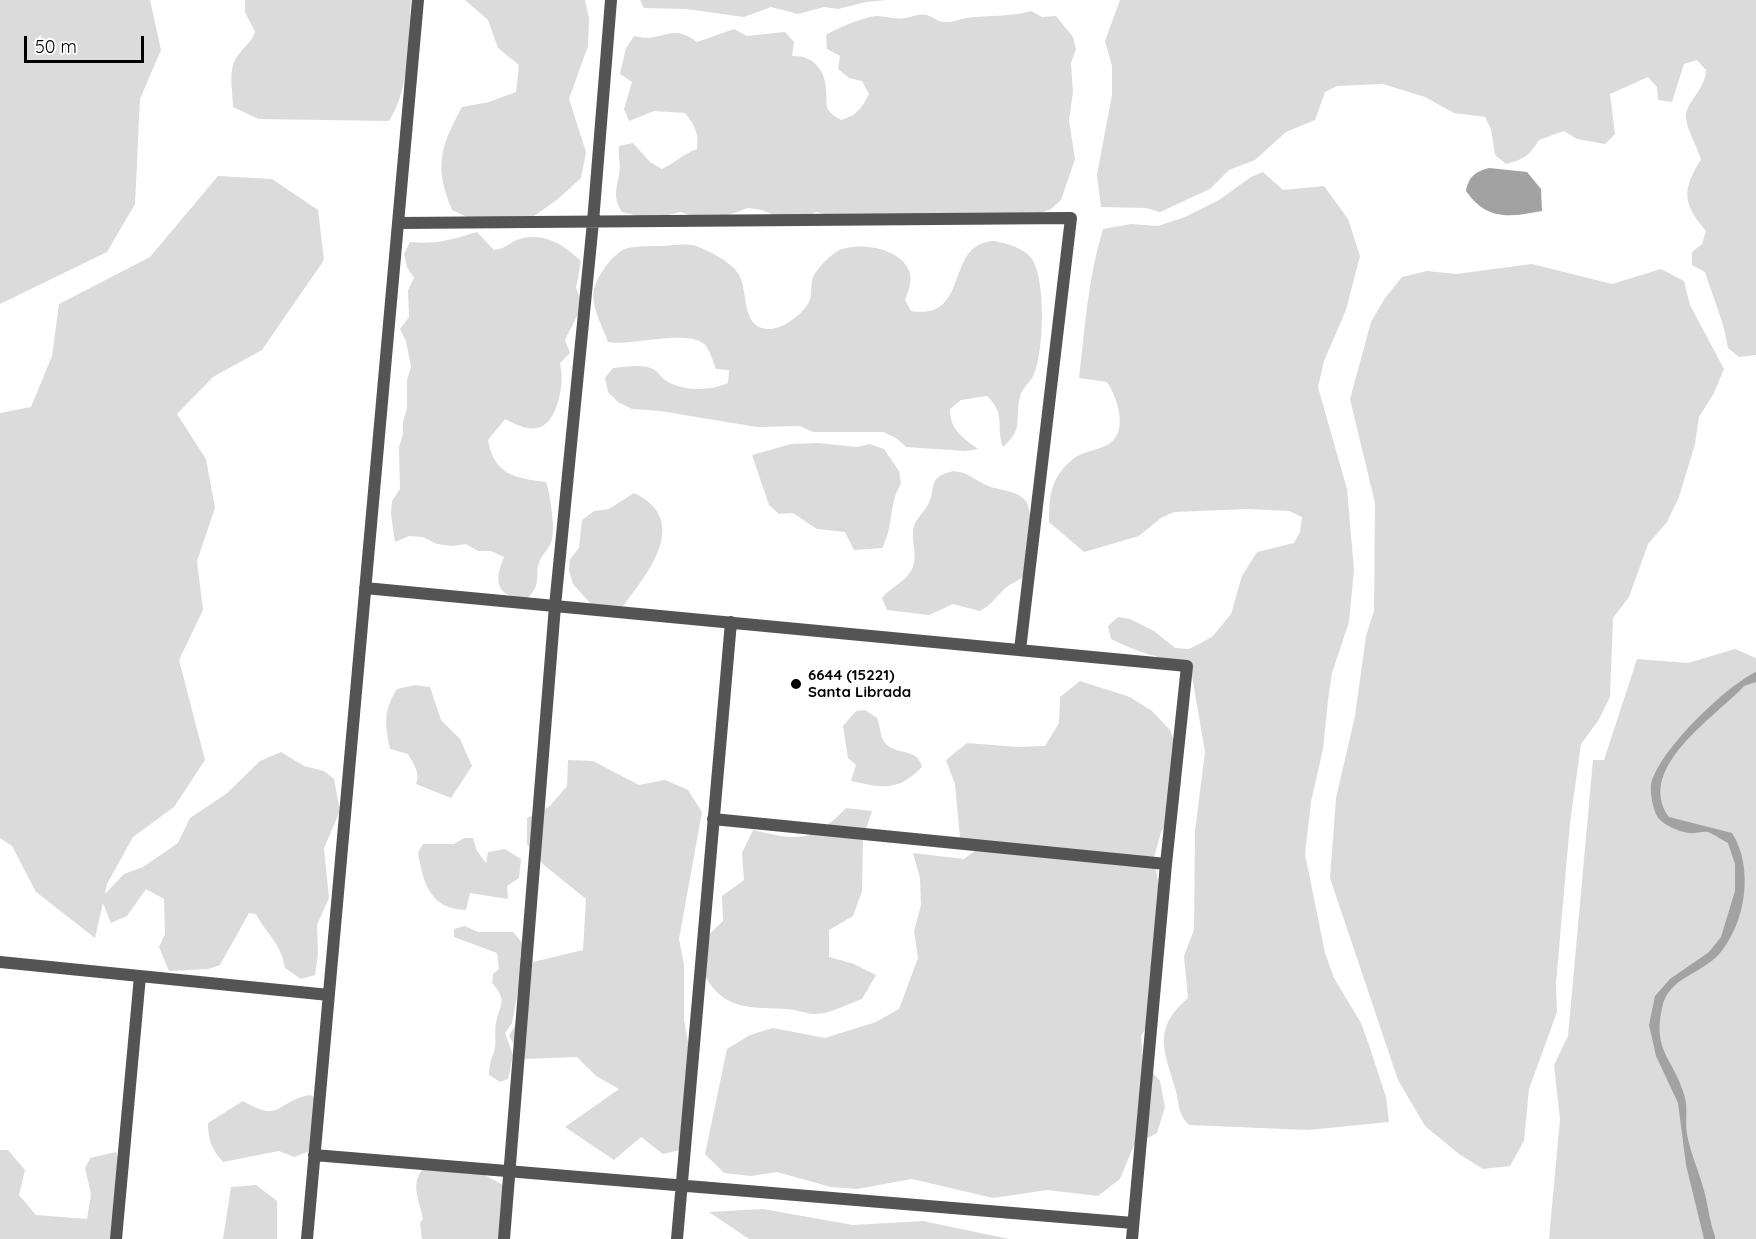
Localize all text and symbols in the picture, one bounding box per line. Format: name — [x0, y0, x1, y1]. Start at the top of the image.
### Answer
scale bar — [27, 24, 147, 62]
text: 50 m — [35, 35, 77, 58]
place label: 6644 (15221) Santa Librada — [808, 666, 911, 701]
marker: 6644 (15221) Santa Librada — [789, 677, 803, 691]

